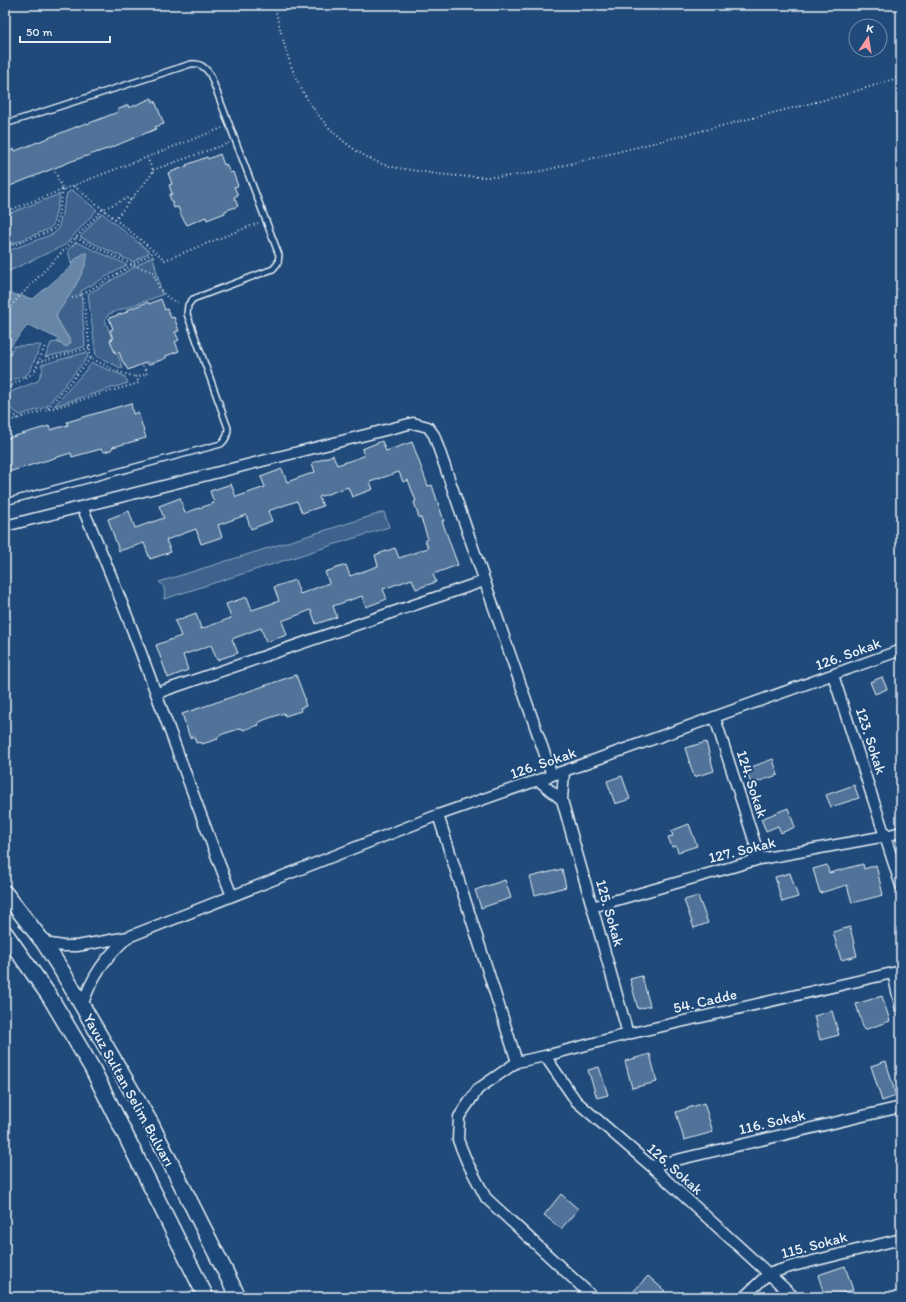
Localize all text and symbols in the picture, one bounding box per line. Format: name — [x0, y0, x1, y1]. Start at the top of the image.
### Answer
scale bar — [20, 18, 110, 44]
north arrow — [848, 18, 888, 58]
text: K — [865, 22, 876, 36]
text: 50 m — [26, 25, 52, 39]
street label: 126. Sokak — [813, 634, 884, 674]
street label: 123. Sokak — [852, 705, 890, 777]
street label: 126. Sokak — [508, 743, 579, 783]
street label: 124. Sokak — [733, 748, 771, 820]
street label: 127. Sokak — [707, 833, 778, 867]
street label: 125. Sokak — [592, 878, 628, 949]
street label: 54. Cadde — [671, 985, 739, 1017]
street label: Yavuz Sultan Selim Bulvarı — [79, 1010, 179, 1170]
street label: 116. Sokak — [737, 1106, 807, 1138]
street label: 126. Sokak — [643, 1139, 707, 1199]
street label: 115. Sokak — [779, 1227, 849, 1262]

